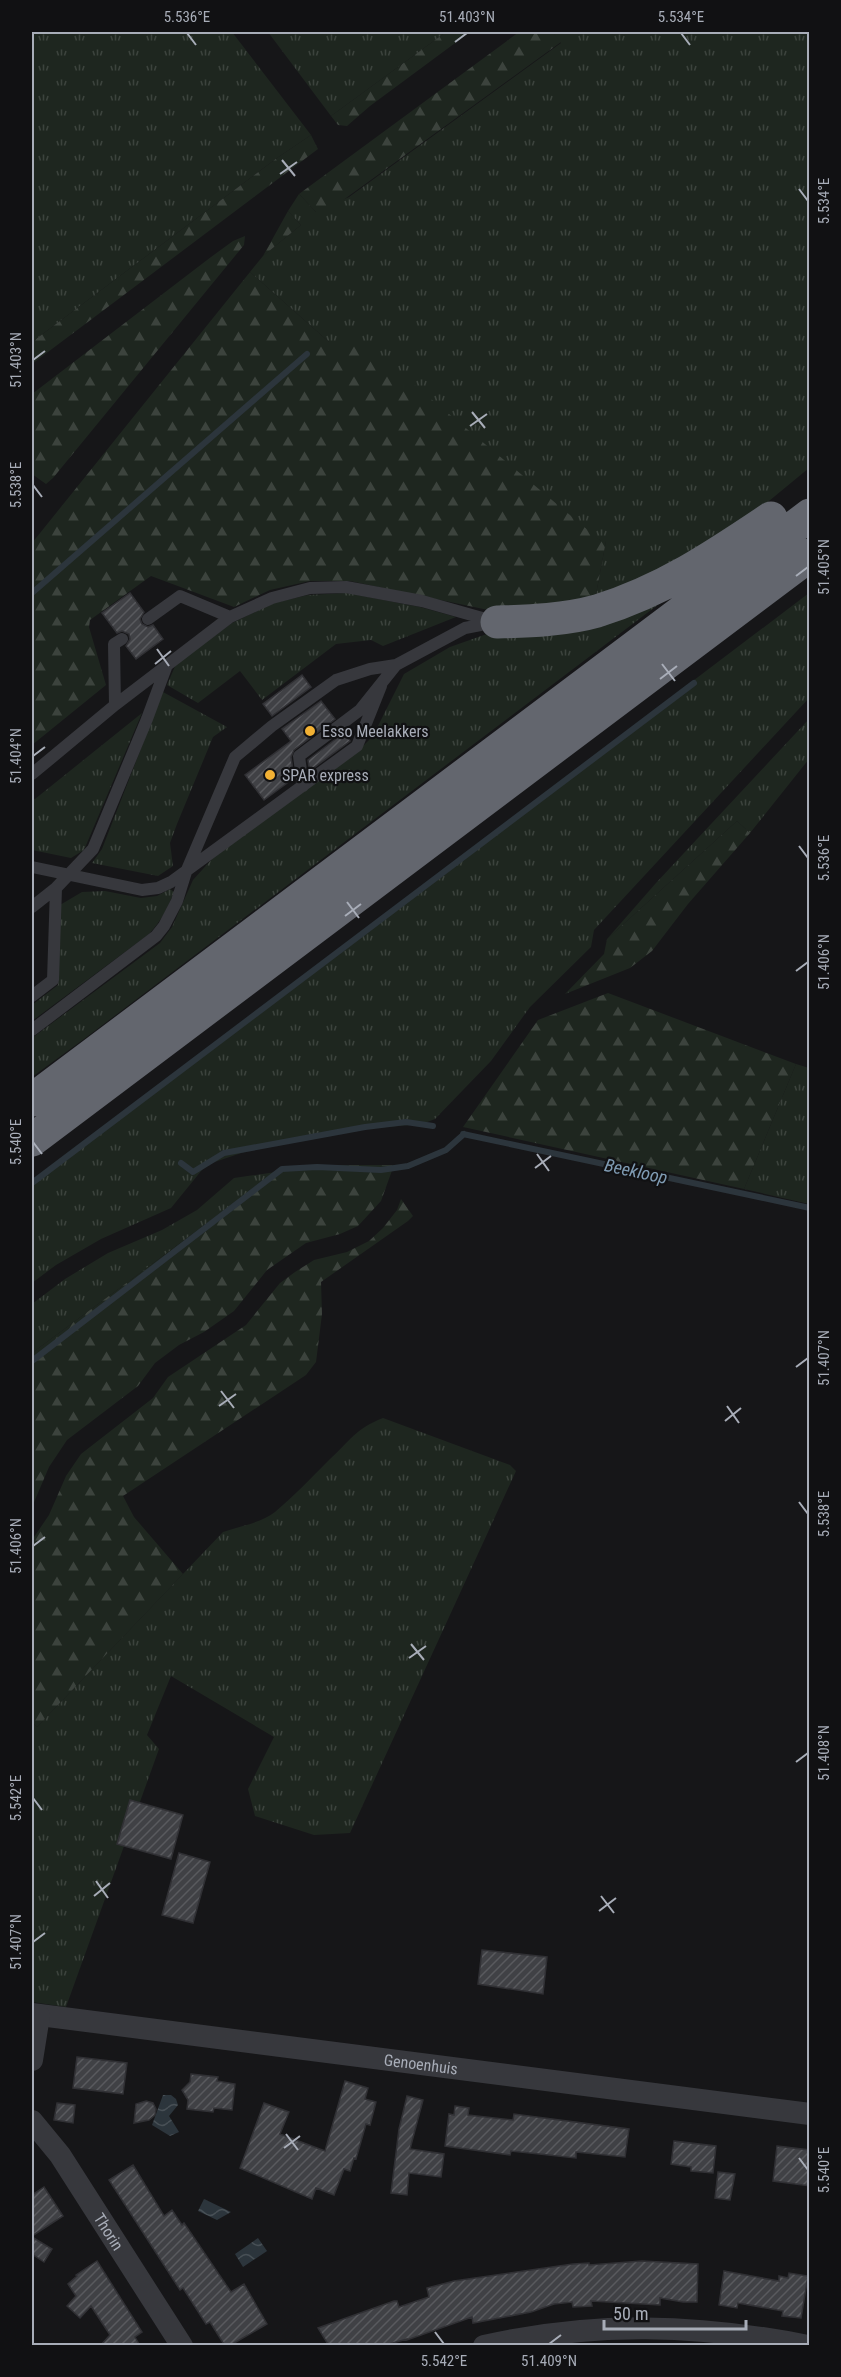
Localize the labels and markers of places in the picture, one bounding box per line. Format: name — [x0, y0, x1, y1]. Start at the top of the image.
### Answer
place label: Esso Meelakkers — [322, 722, 429, 741]
marker: Esso Meelakkers — [303, 724, 317, 738]
place label: SPAR express — [282, 766, 369, 785]
marker: SPAR express — [263, 768, 277, 782]

